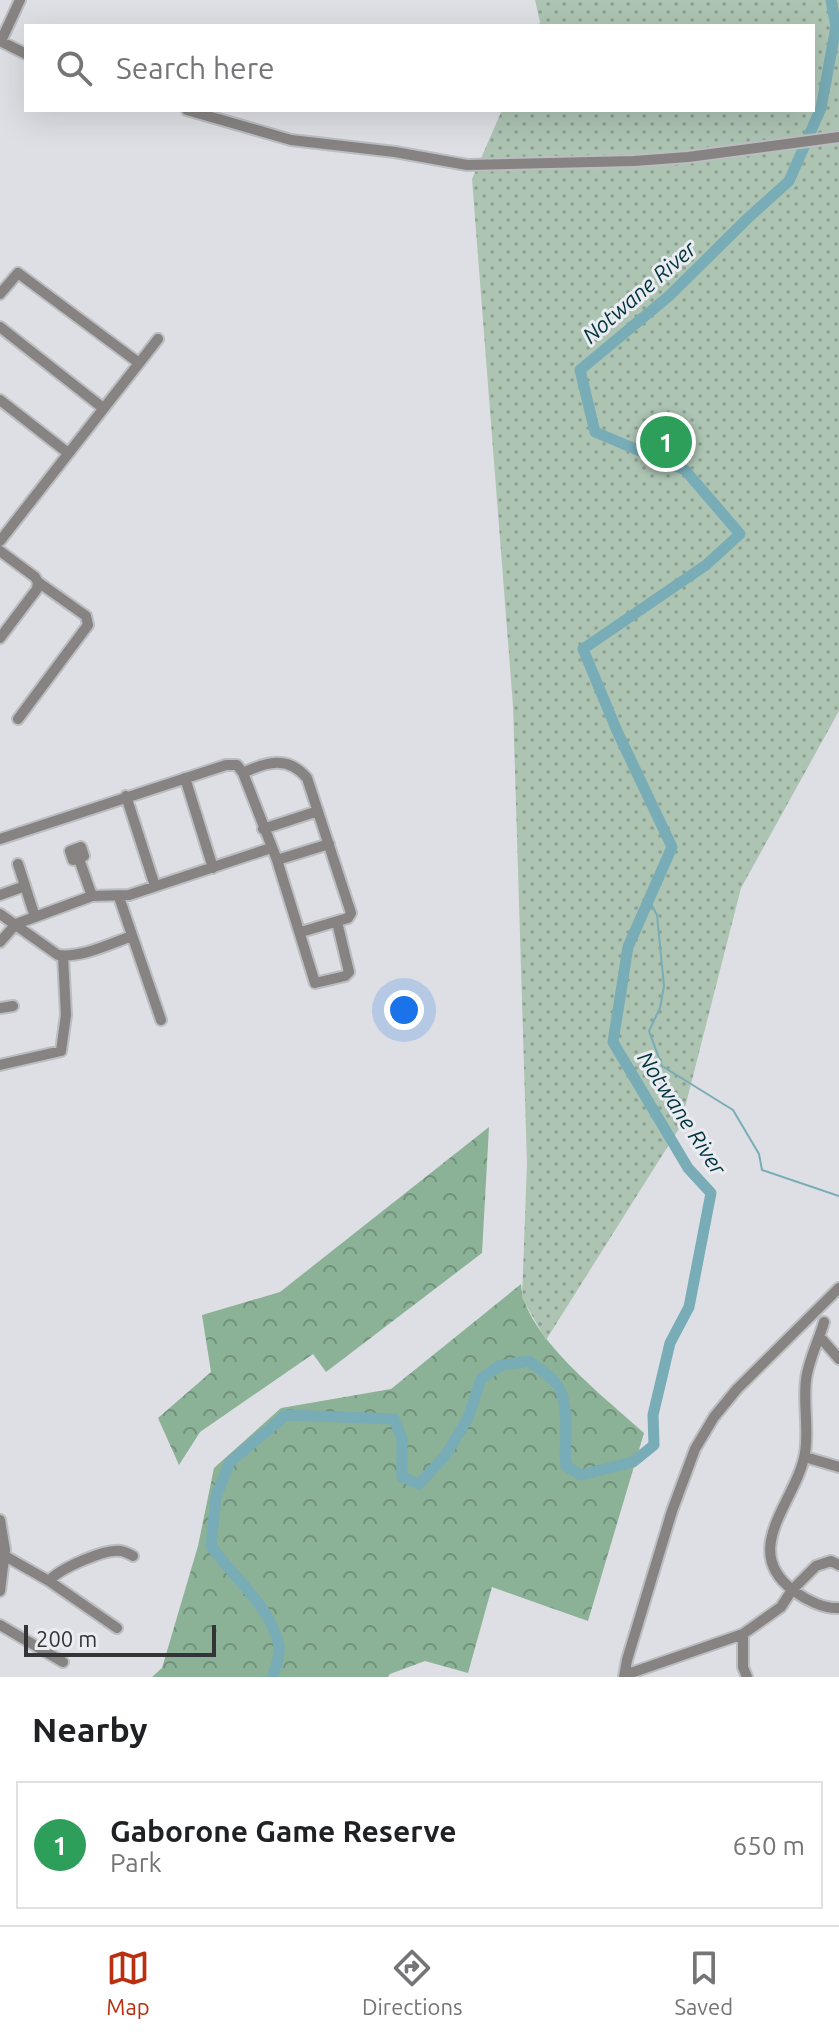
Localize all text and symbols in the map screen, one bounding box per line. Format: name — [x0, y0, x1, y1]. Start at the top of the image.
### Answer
search box — [24, 24, 815, 112]
icon: search — [52, 46, 96, 90]
text: Search here — [116, 51, 275, 85]
water label: Notwane River — [577, 235, 701, 348]
pin: 1 — [640, 412, 692, 472]
your location — [384, 990, 424, 1030]
water label: Notwane River — [633, 1046, 732, 1180]
scale bar — [24, 1621, 216, 1657]
text: 200 m — [36, 1626, 97, 1651]
text: Nearby — [32, 1710, 147, 1748]
text: Gaborone Game Reserve — [110, 1814, 457, 1848]
text: 1 — [53, 1831, 67, 1860]
text: 650 m — [733, 1831, 805, 1860]
text: Park — [110, 1848, 162, 1877]
tab: Map — [106, 1946, 150, 2019]
tab: Directions — [362, 1946, 463, 2019]
tab: Saved — [674, 1946, 733, 2019]

